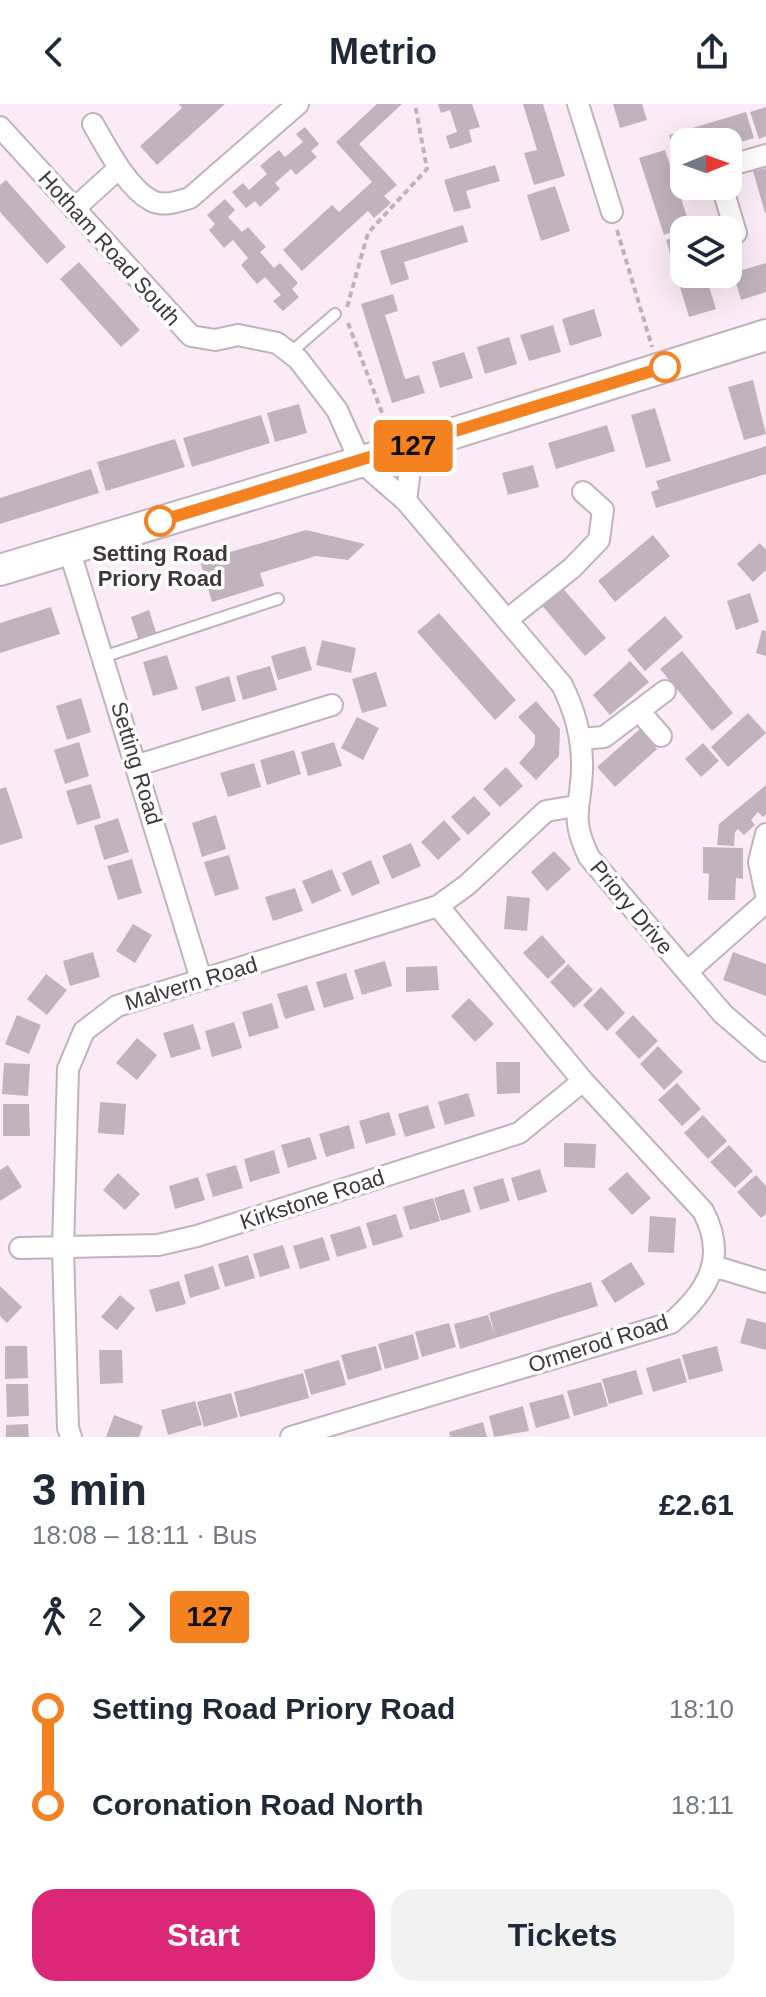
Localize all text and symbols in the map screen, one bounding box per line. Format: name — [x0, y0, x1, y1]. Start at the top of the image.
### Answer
icon: back — [32, 30, 76, 74]
icon: share — [690, 30, 734, 74]
text: Metrio — [329, 31, 437, 72]
north arrow — [670, 128, 742, 200]
map controls — [670, 128, 742, 288]
street label: Hotham Road South — [34, 166, 186, 331]
button: layers — [670, 216, 742, 288]
unlabelled marker — [650, 352, 680, 382]
line badge: 127 — [367, 420, 459, 472]
text: 127 — [390, 430, 436, 461]
marker: Setting Road Priory Road — [145, 506, 175, 536]
place label: Setting Road Priory Road — [92, 541, 228, 591]
street label: Setting Road — [106, 699, 167, 828]
street label: Priory Drive — [585, 855, 678, 959]
street label: Malvern Road — [122, 952, 260, 1015]
street label: Kirkstone Road — [237, 1164, 388, 1235]
street label: Ormerod Road — [525, 1309, 671, 1378]
text: 3 min — [32, 1465, 147, 1514]
text: £2.61 — [659, 1488, 734, 1521]
text: 18:08 – 18:11 · Bus — [32, 1520, 257, 1550]
icon: walk — [32, 1595, 76, 1639]
icon: forward — [114, 1595, 158, 1639]
text: 127 — [186, 1601, 233, 1632]
text: 2 — [88, 1602, 102, 1632]
text: Setting Road Priory Road — [92, 1692, 455, 1725]
text: 18:10 — [669, 1694, 734, 1724]
text: Coronation Road North — [92, 1788, 424, 1821]
text: 18:11 — [671, 1790, 734, 1820]
button: Start — [32, 1889, 375, 1981]
button: Tickets — [391, 1889, 734, 1981]

